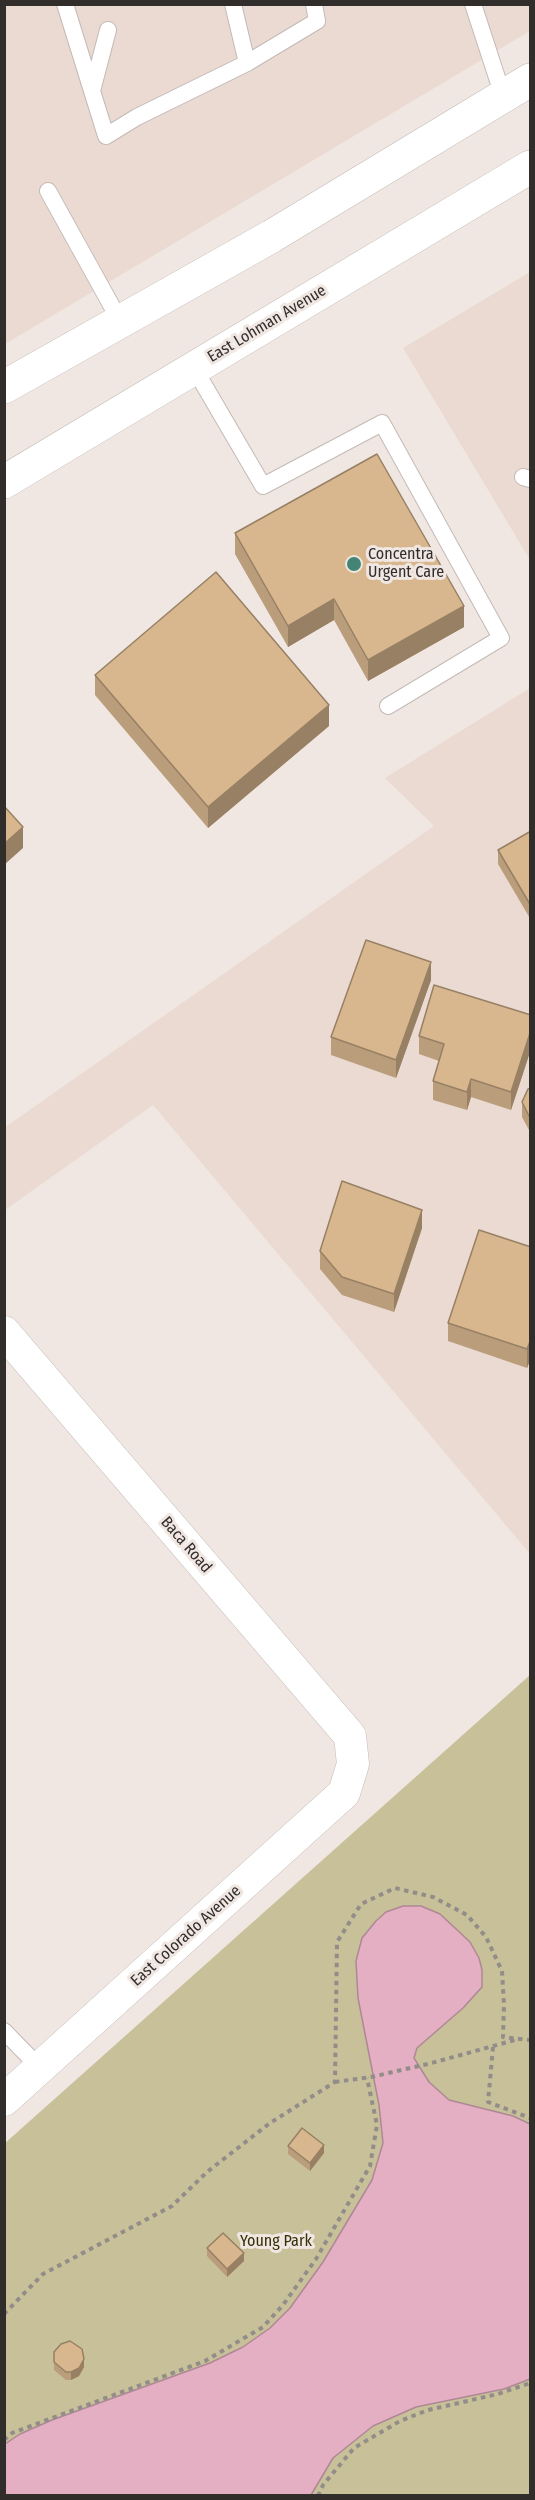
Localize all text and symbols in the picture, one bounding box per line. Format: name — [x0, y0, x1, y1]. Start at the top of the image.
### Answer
street label: East Lohman Avenue — [204, 281, 330, 367]
place label: Concentra Urgent Care — [368, 545, 444, 583]
marker: Concentra Urgent Care — [345, 555, 363, 573]
street label: Baca Road — [156, 1513, 216, 1577]
street label: East Colorado Avenue — [127, 1882, 245, 1990]
park label: Young Park — [240, 2232, 312, 2252]

